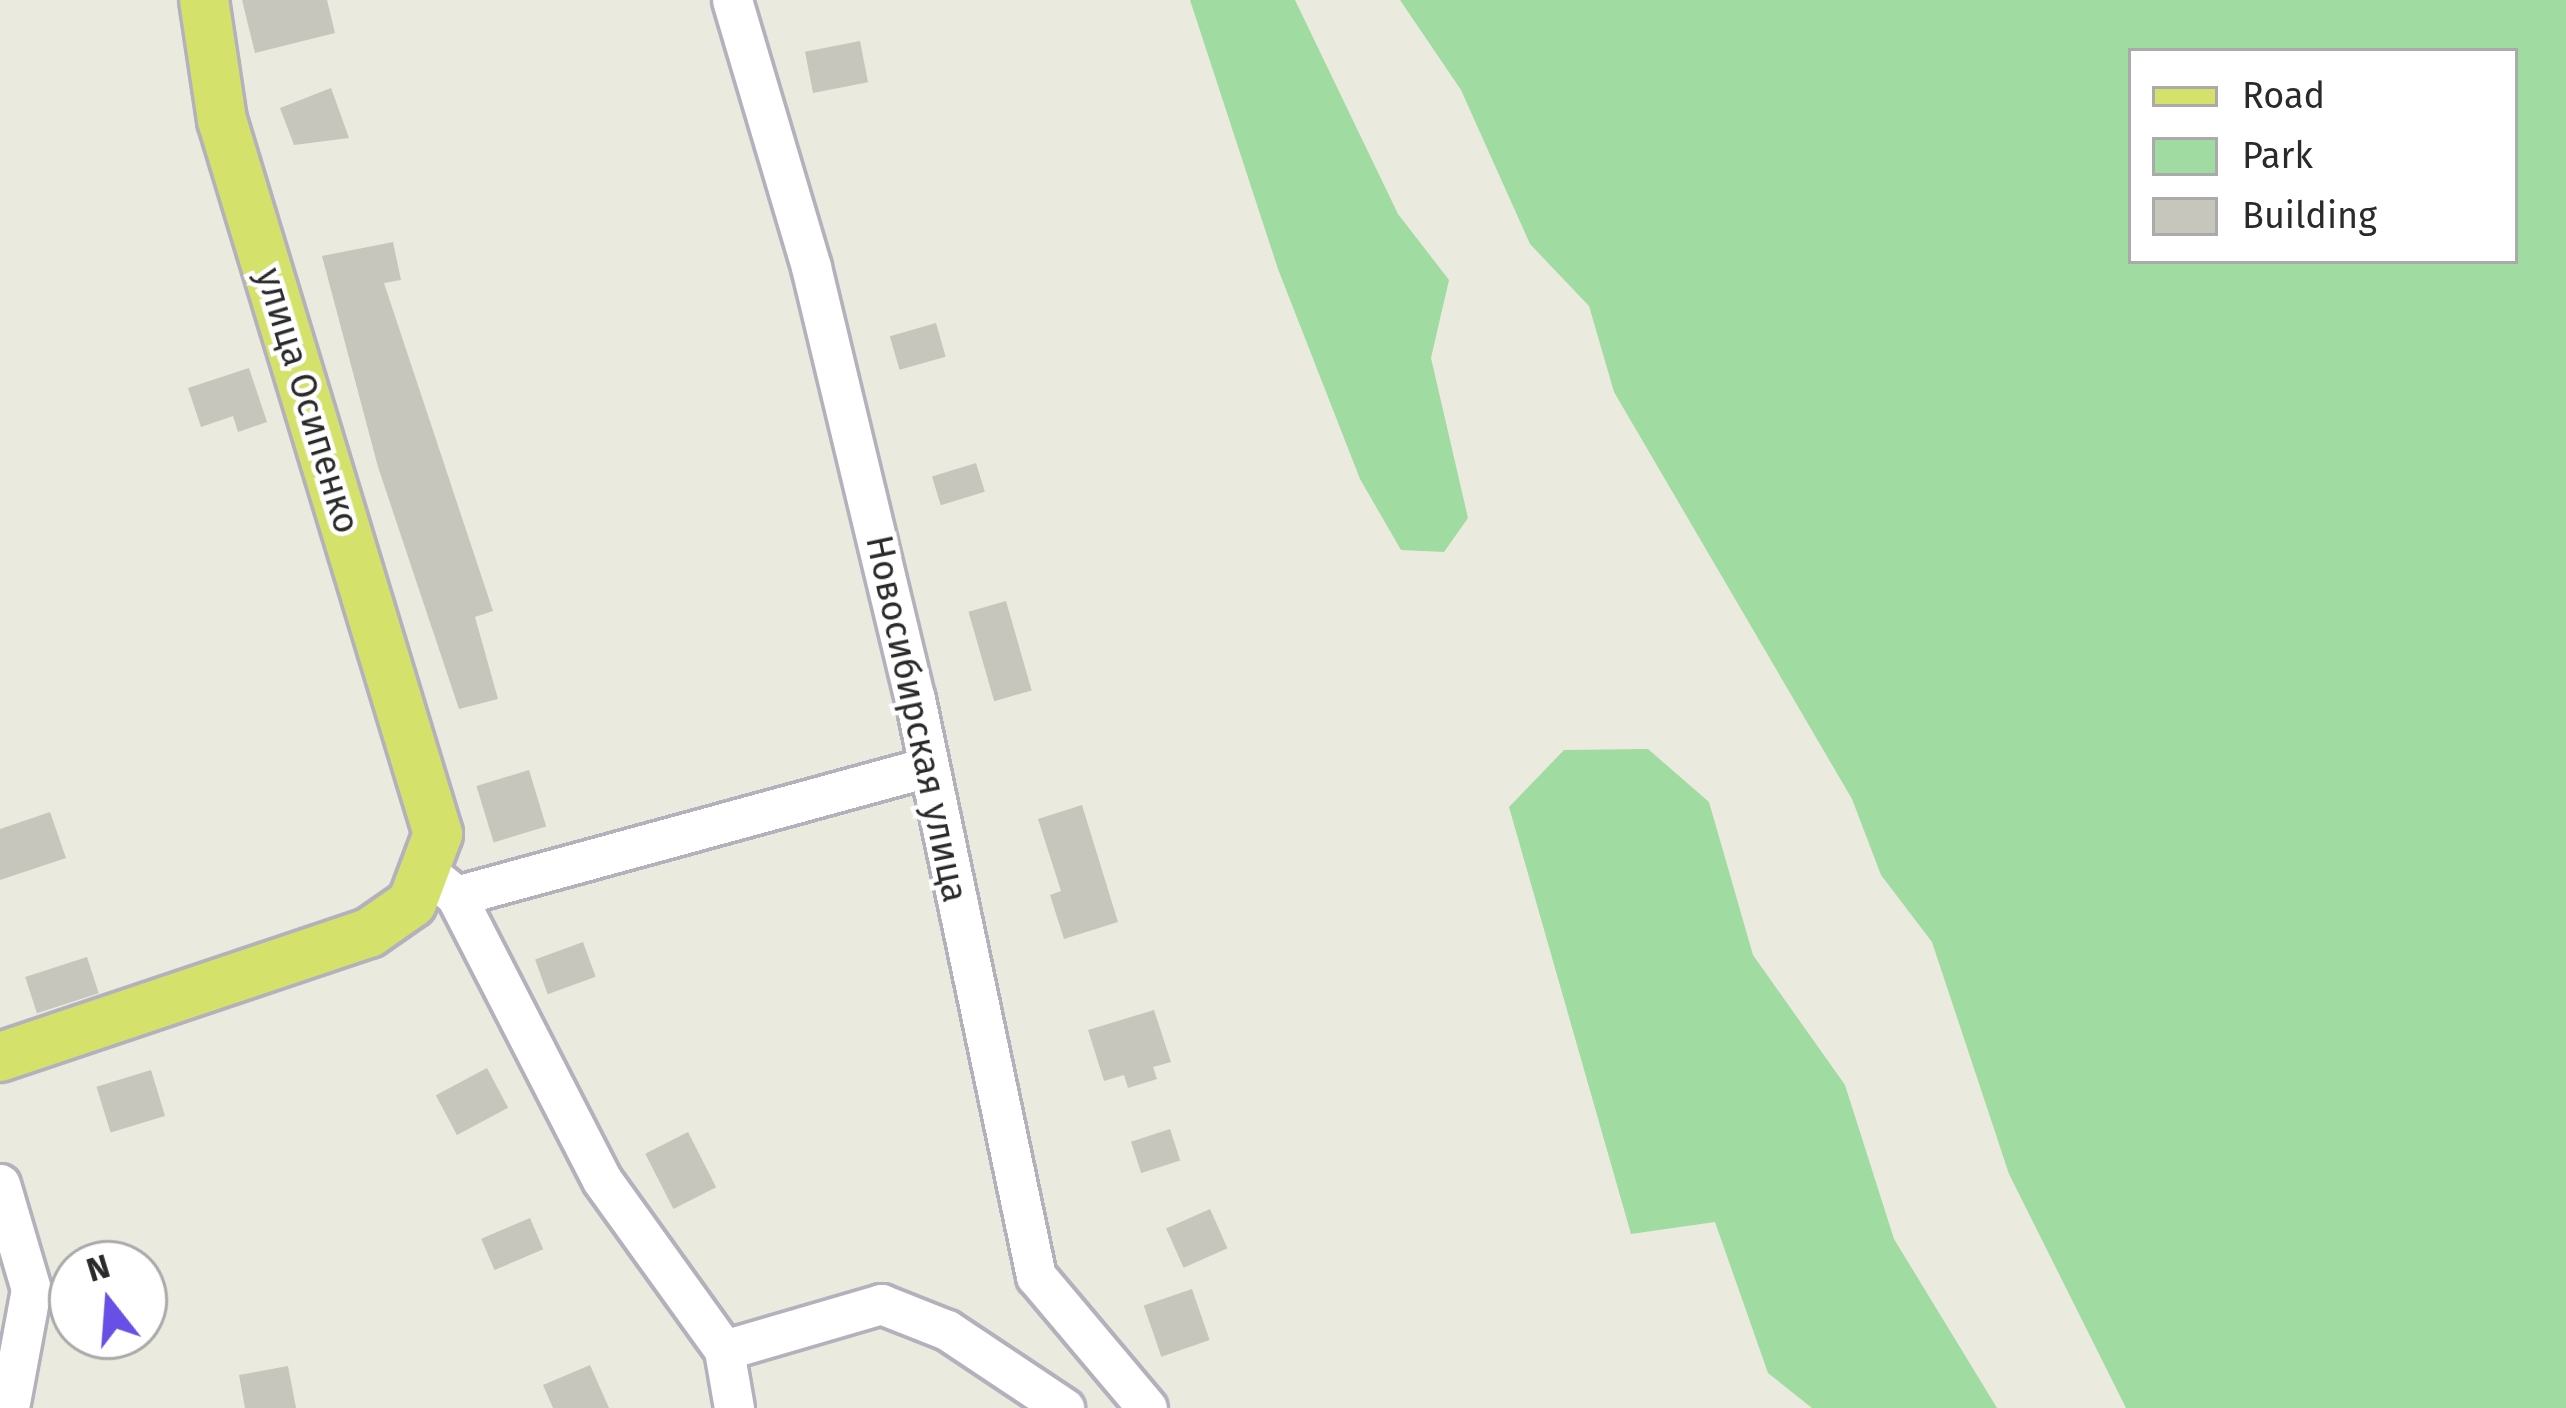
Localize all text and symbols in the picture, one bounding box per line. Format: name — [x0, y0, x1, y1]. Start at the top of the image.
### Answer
legend — [2128, 48, 2518, 264]
text: Road — [2242, 74, 2325, 118]
text: Park — [2242, 134, 2313, 178]
text: Building — [2242, 194, 2377, 238]
street label: улица Осипенко — [246, 263, 368, 539]
street label: Новосибирская улица — [856, 532, 976, 906]
north arrow — [48, 1240, 168, 1360]
text: N — [82, 1246, 115, 1291]

